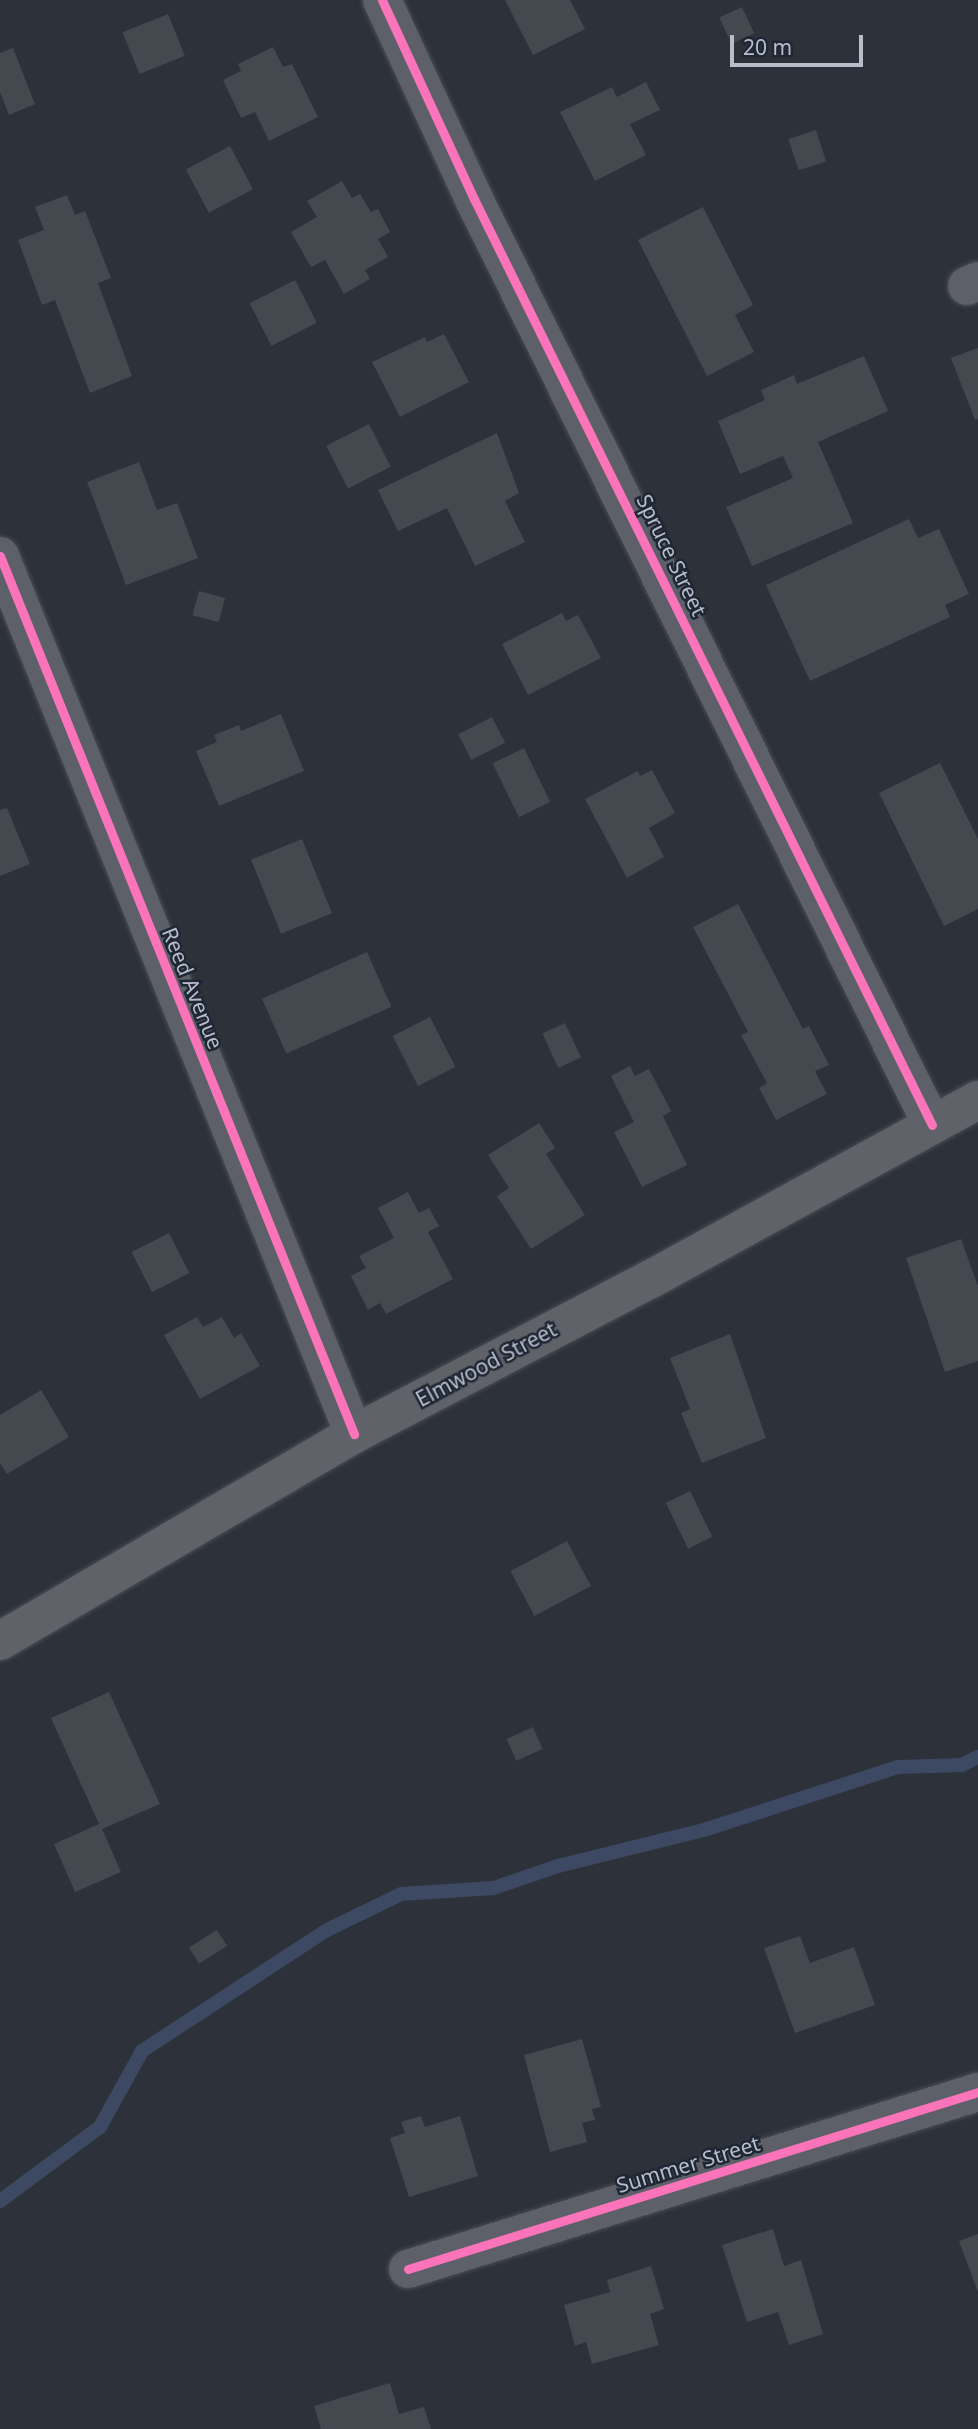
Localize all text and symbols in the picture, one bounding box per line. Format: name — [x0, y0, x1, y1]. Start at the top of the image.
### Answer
scale bar — [733, 21, 866, 65]
text: 20 m — [743, 33, 792, 61]
street label: Spruce Street — [632, 490, 712, 620]
street label: Reed Avenue — [157, 924, 229, 1052]
street label: Elmwood Street — [411, 1316, 561, 1412]
street label: Summer Street — [613, 2130, 763, 2198]

